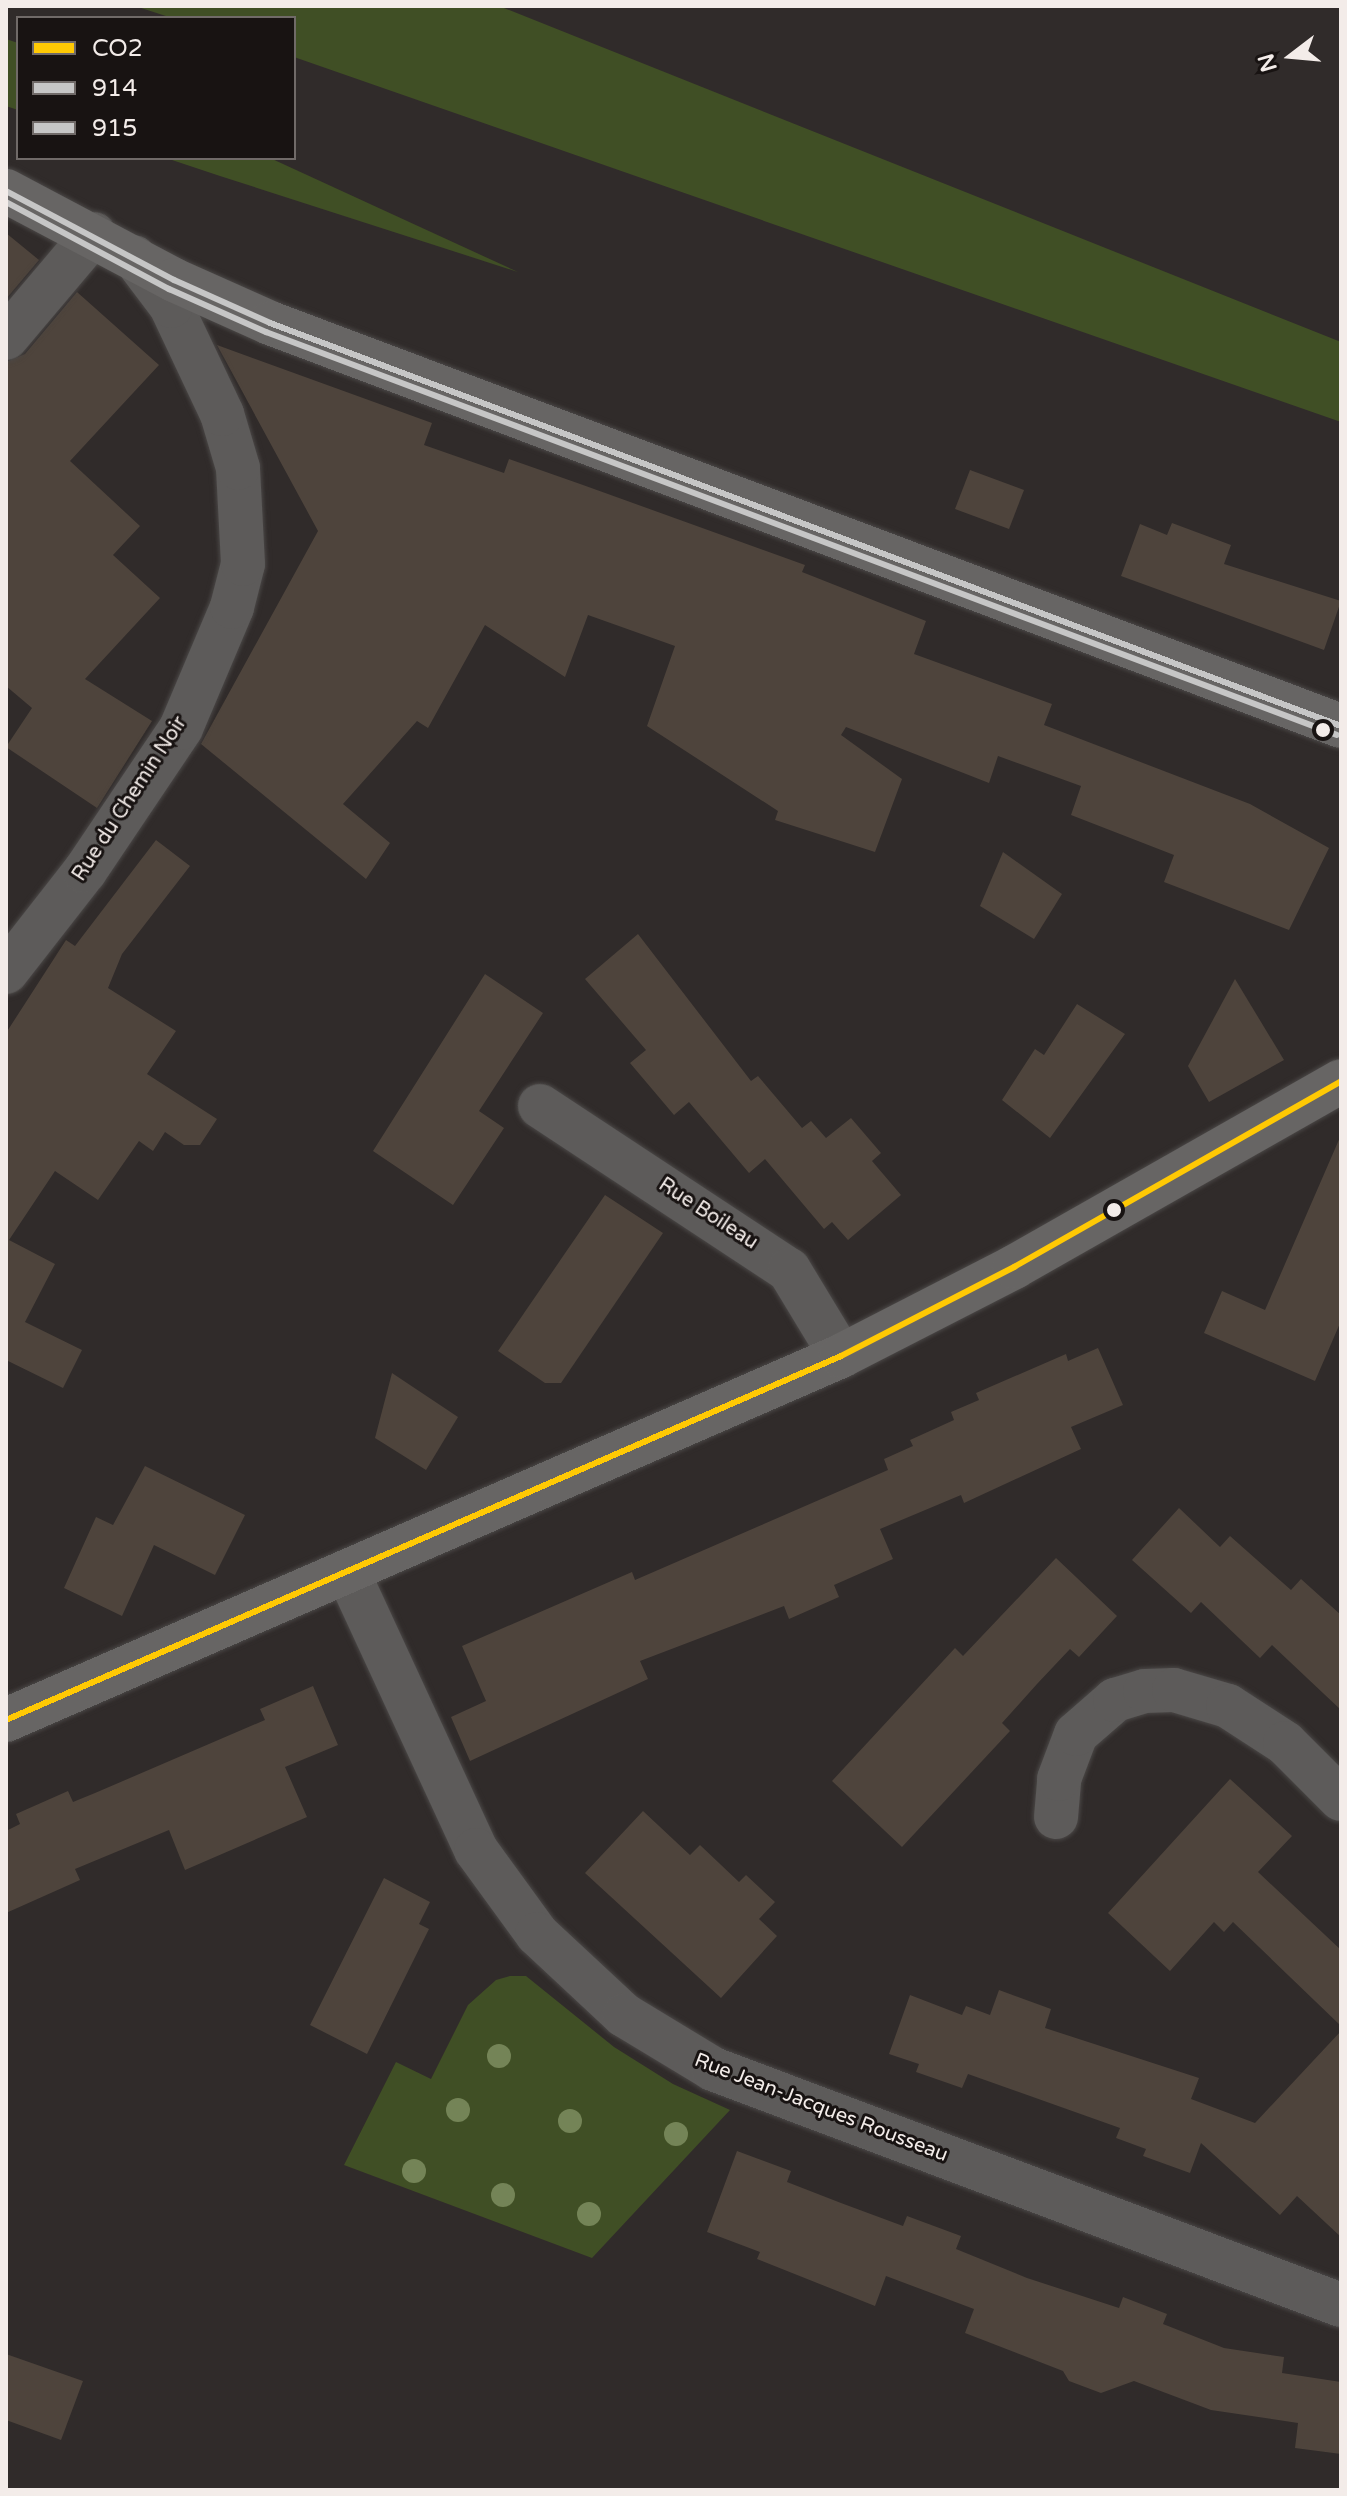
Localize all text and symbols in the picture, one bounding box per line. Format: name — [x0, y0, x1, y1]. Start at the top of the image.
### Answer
legend — [16, 16, 296, 160]
north arrow — [1251, 16, 1331, 96]
text: CO2 — [92, 34, 143, 63]
text: N — [1253, 51, 1283, 75]
text: 914 — [92, 74, 137, 103]
text: 915 — [92, 114, 137, 143]
street label: Rue du Chemin Noir — [68, 712, 192, 886]
unlabelled marker — [1315, 722, 1331, 738]
street label: Rue Boileau — [654, 1173, 762, 1255]
unlabelled marker — [1106, 1202, 1122, 1218]
street label: Rue Jean-Jacques Rousseau — [691, 2048, 951, 2168]

